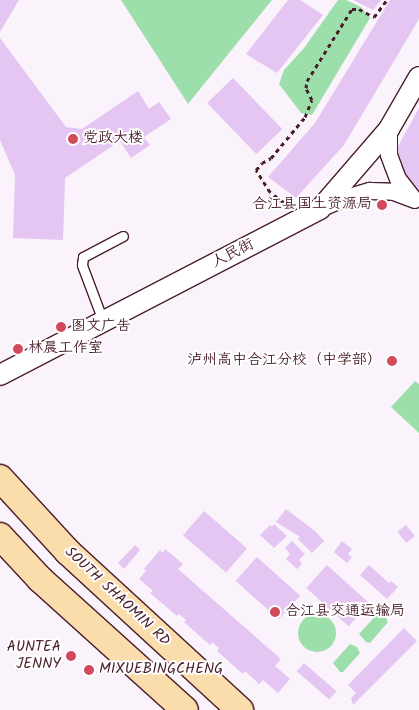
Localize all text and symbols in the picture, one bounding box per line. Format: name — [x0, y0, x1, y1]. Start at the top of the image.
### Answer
place label: 党政大楼 — [83, 130, 143, 148]
marker: 党政大楼 — [67, 133, 79, 145]
place label: 合江县国土资源局 — [252, 196, 372, 214]
marker: 合江县国土资源局 — [376, 199, 388, 211]
street label: 人民街 — [209, 236, 257, 272]
place label: 图文广告 — [71, 318, 131, 336]
marker: 图文广告 — [55, 321, 67, 333]
place label: 林晨工作室 — [28, 340, 103, 358]
marker: 林晨工作室 — [12, 343, 24, 355]
place label: 泸州高中合江分校（中学部） — [187, 352, 382, 370]
marker: 泸州高中合江分校（中学部） — [386, 355, 398, 367]
street label: SOUTH SHAOMIN RD — [61, 543, 173, 651]
place label: 合江县交通运输局 — [285, 603, 405, 621]
marker: 合江县交通运输局 — [269, 606, 281, 618]
place label: AUNTEA JENNY — [7, 638, 61, 673]
marker: AUNTEA JENNY — [65, 650, 77, 662]
place label: MIXUEBINGCHENG — [99, 661, 223, 679]
marker: MIXUEBINGCHENG — [83, 664, 95, 676]

